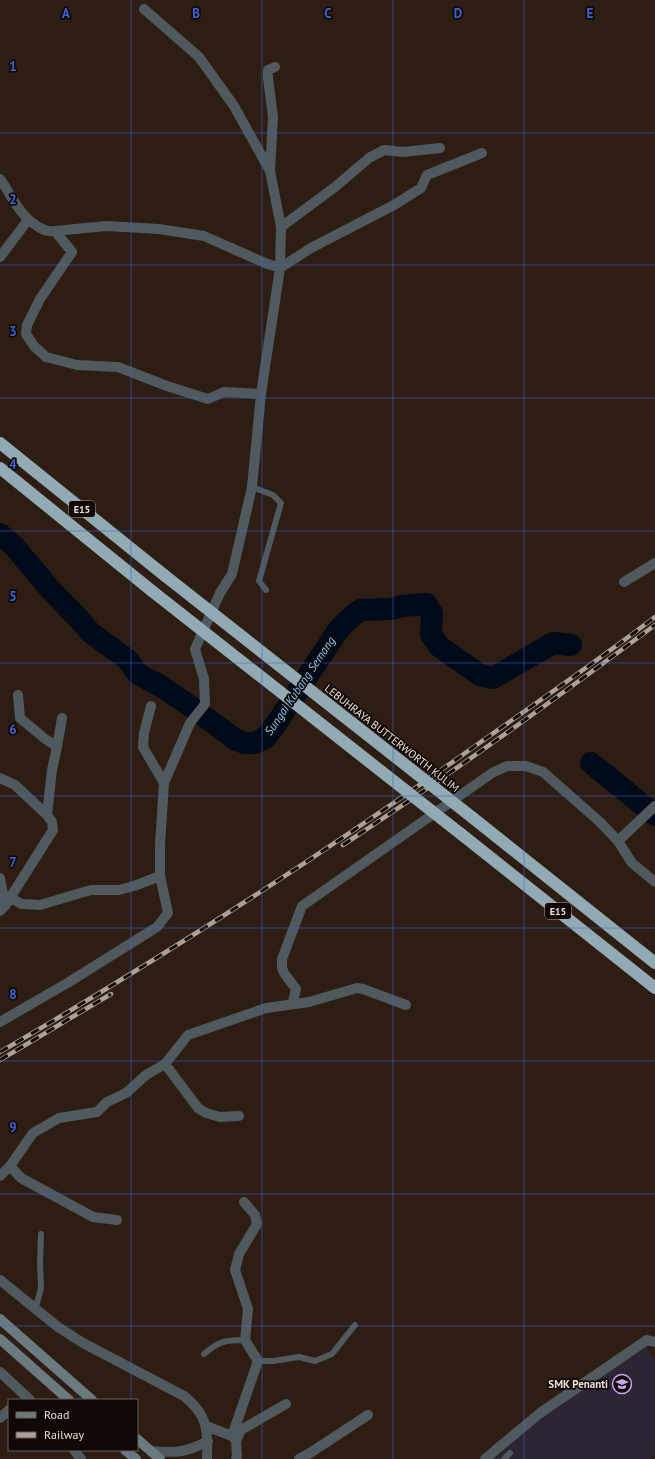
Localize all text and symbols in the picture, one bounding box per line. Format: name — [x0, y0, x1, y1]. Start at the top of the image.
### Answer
text: A — [62, 5, 70, 22]
text: B — [192, 5, 200, 22]
text: C — [324, 5, 332, 22]
text: D — [454, 5, 462, 22]
text: E — [587, 5, 594, 22]
text: 1 — [9, 58, 17, 75]
text: 2 — [9, 191, 17, 208]
text: 3 — [9, 323, 17, 340]
text: 4 — [9, 456, 17, 473]
road number: E15 — [69, 501, 95, 517]
text: 5 — [9, 588, 17, 605]
water label: Sungai Kubang Semang — [261, 633, 338, 738]
street label: LEBUHRAYA BUTTERWORTH KULIM — [322, 681, 462, 795]
text: 6 — [9, 721, 17, 738]
text: 7 — [9, 854, 17, 871]
road number: E15 — [545, 903, 571, 919]
text: 8 — [9, 986, 17, 1003]
text: 9 — [9, 1119, 17, 1136]
school or university icon: SMK Penanti — [611, 1373, 633, 1395]
place label: SMK Penanti — [548, 1377, 608, 1391]
legend — [8, 1399, 138, 1451]
text: Road — [44, 1407, 69, 1422]
text: Railway — [44, 1427, 84, 1442]

